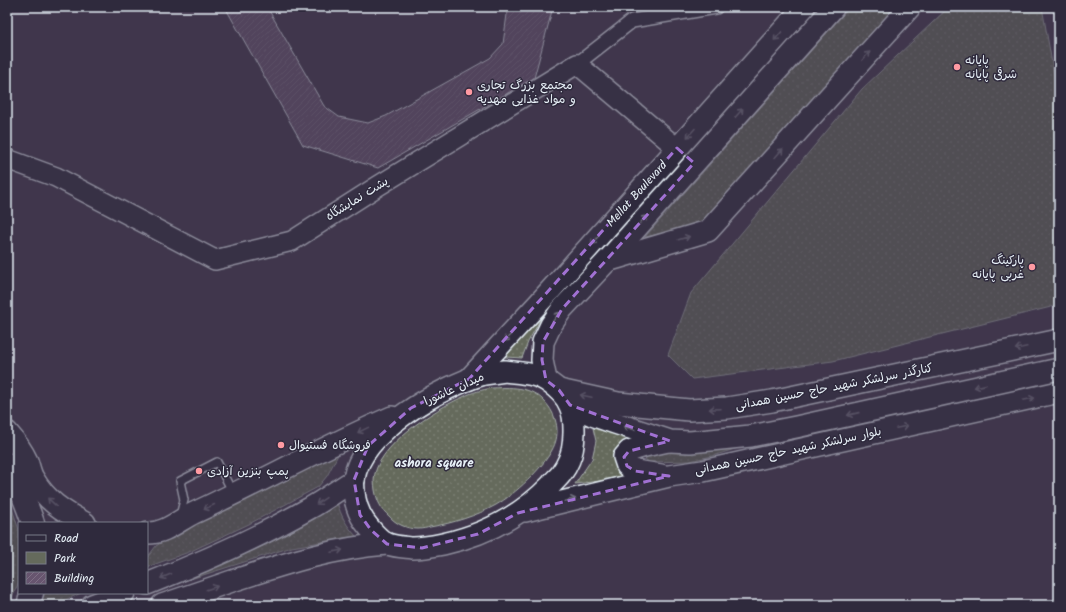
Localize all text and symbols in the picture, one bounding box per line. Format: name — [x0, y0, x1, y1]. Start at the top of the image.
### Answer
one-way arrow — [773, 31, 782, 41]
one-way arrow — [861, 51, 870, 61]
place label: پایانه شرقی پایانه — [965, 51, 1017, 84]
marker: پایانه شرقی پایانه — [952, 62, 962, 72]
place label: مجتمع بزرگ تجاری و مواد غذایی مهدیه — [477, 76, 576, 109]
marker: مجتمع بزرگ تجاری و مواد غذایی مهدیه — [464, 87, 474, 97]
one-way arrow — [734, 108, 743, 118]
one-way arrow — [686, 128, 696, 138]
one-way arrow — [774, 148, 783, 158]
street label: Mellat Boulevard — [602, 156, 673, 231]
street label: پشت نمایشگاه — [322, 172, 392, 226]
one-way arrow — [638, 215, 647, 226]
one-way arrow — [678, 234, 691, 241]
one-way arrow — [591, 235, 600, 245]
place label: پارکینگ غربی پایانه — [972, 251, 1024, 284]
marker: پارکینگ غربی پایانه — [1027, 262, 1037, 272]
one-way arrow — [552, 312, 560, 323]
one-way arrow — [503, 332, 513, 342]
one-way arrow — [1015, 345, 1028, 353]
street label: کنارگذر سرلشکر شهید حاج حسین همدانی — [734, 358, 934, 416]
street label: میدان عاشورا — [421, 367, 487, 411]
one-way arrow — [974, 383, 987, 391]
one-way arrow — [580, 391, 593, 399]
one-way arrow — [1022, 395, 1035, 403]
one-way arrow — [709, 405, 722, 413]
one-way arrow — [847, 411, 860, 419]
street label: بلوار سرلشکر شهید حاج حسین همدانی — [693, 422, 883, 480]
one-way arrow — [895, 422, 908, 430]
one-way arrow — [623, 424, 636, 431]
one-way arrow — [357, 427, 369, 434]
place label: فروشگاه فستیوال — [289, 436, 371, 455]
marker: فروشگاه فستیوال — [276, 440, 286, 450]
district label: ashora square — [394, 453, 474, 474]
place label: پمپ بنزین آزادی — [207, 462, 289, 481]
marker: پمپ بنزین آزادی — [194, 466, 204, 476]
one-way arrow — [563, 496, 576, 503]
one-way arrow — [47, 497, 57, 507]
one-way arrow — [316, 497, 327, 505]
one-way arrow — [203, 504, 215, 511]
legend — [18, 522, 148, 594]
text: Road — [54, 529, 79, 548]
one-way arrow — [330, 546, 343, 554]
text: Park — [54, 549, 76, 568]
text: Building — [54, 569, 94, 588]
one-way arrow — [161, 573, 173, 580]
one-way arrow — [206, 584, 219, 591]

